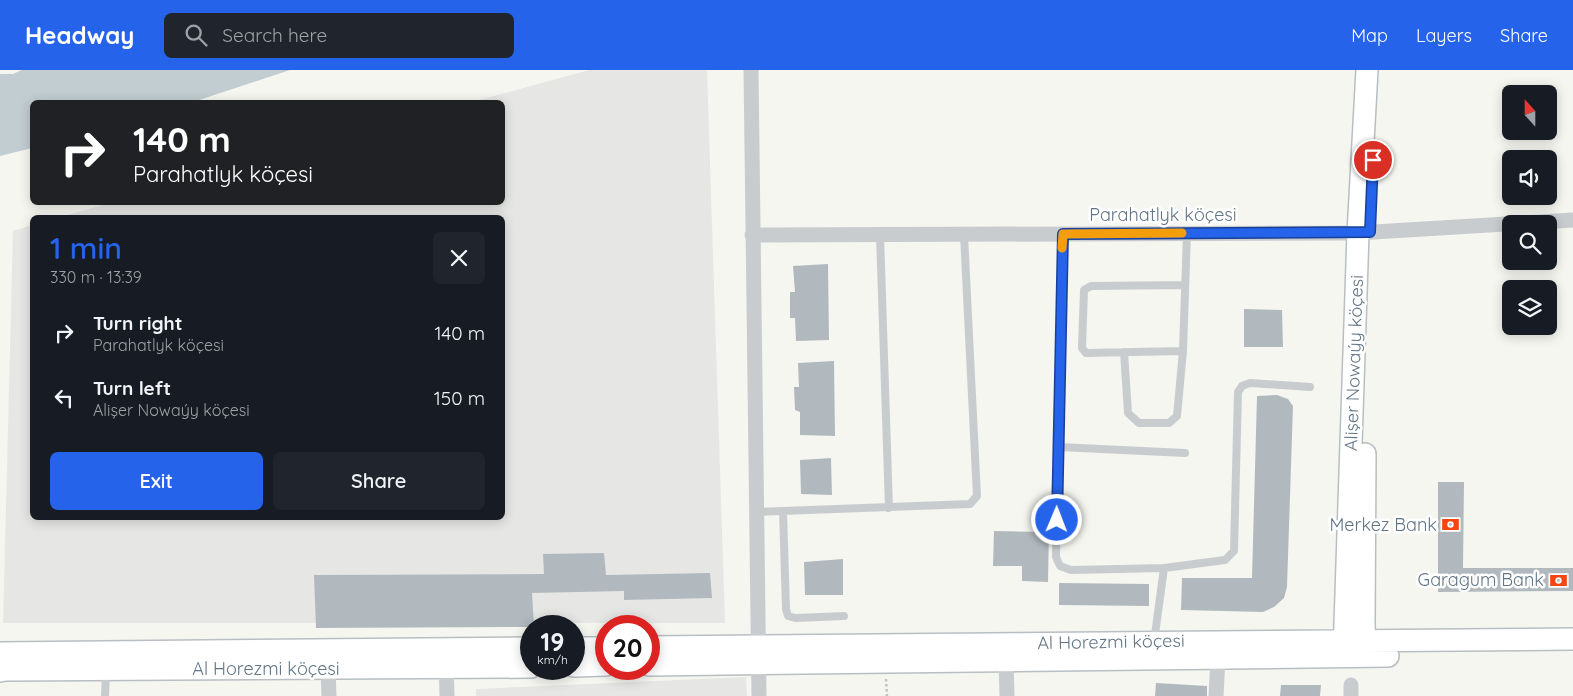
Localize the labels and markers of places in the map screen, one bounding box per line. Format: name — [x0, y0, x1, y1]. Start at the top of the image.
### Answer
pin — [1352, 139, 1394, 181]
place label: Merkez Bank — [1329, 513, 1437, 536]
bank icon: Merkez Bank — [1441, 515, 1461, 535]
place label: Garagum Bank — [1417, 568, 1544, 591]
bank icon: Garagum Bank — [1548, 570, 1568, 590]

